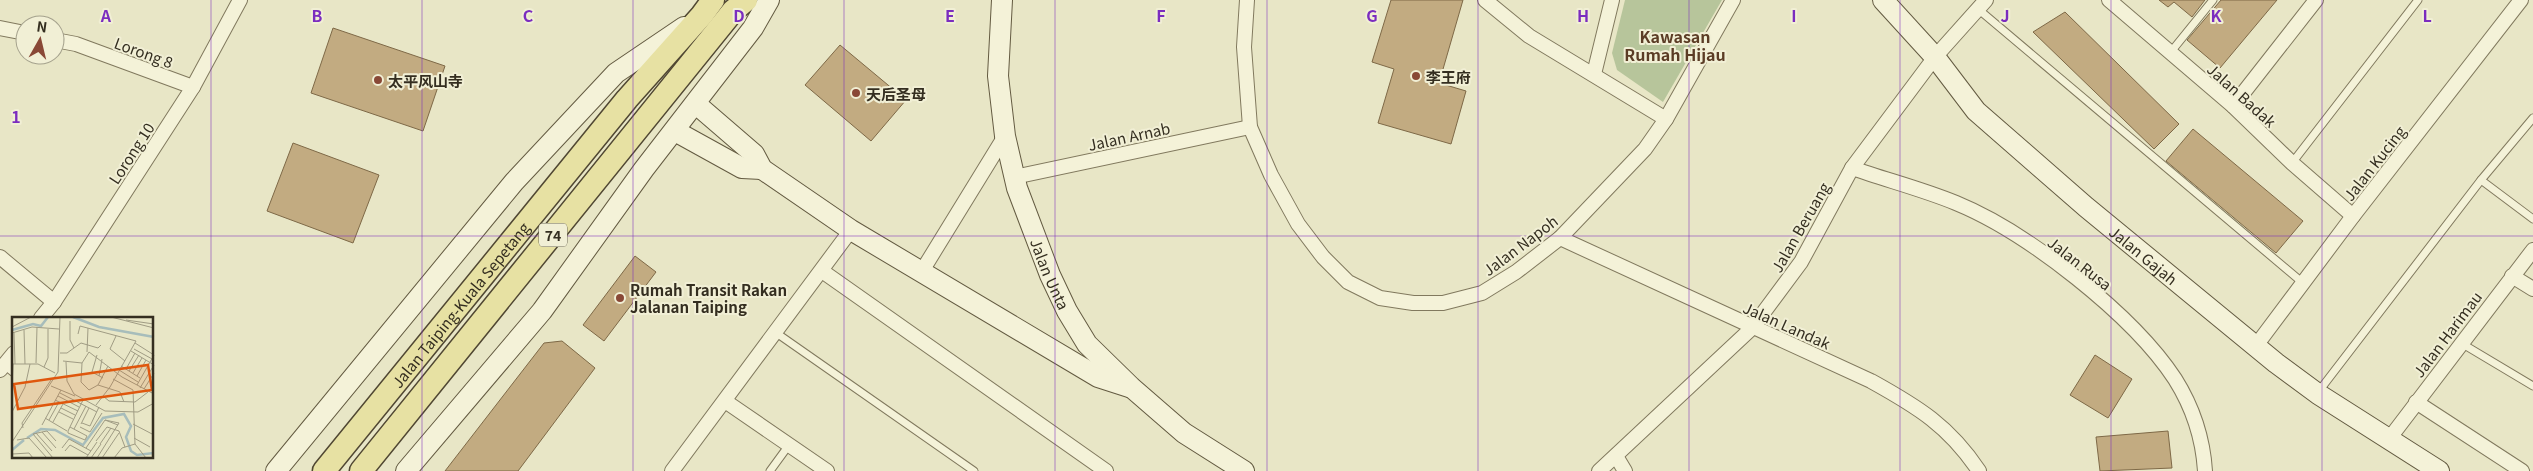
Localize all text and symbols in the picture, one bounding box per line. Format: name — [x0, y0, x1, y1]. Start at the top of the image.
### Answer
text: A — [100, 3, 112, 27]
text: B — [312, 3, 323, 27]
text: C — [523, 3, 534, 27]
text: D — [733, 3, 745, 27]
text: E — [945, 3, 955, 27]
text: F — [1156, 3, 1166, 27]
text: G — [1366, 3, 1378, 27]
text: H — [1577, 3, 1589, 27]
text: I — [1791, 3, 1797, 27]
text: J — [2000, 3, 2010, 27]
text: K — [2211, 3, 2223, 27]
text: L — [2422, 3, 2432, 27]
north arrow — [15, 15, 65, 65]
text: N — [35, 16, 49, 37]
district label: Kawasan Rumah Hijau — [1624, 24, 1726, 66]
street label: Lorong 8 — [112, 32, 176, 72]
street label: Jalan Badak — [2203, 58, 2282, 132]
place label: 李王府 — [1426, 66, 1471, 87]
place label: 太平风山寺 — [388, 70, 463, 91]
marker: 李王府 — [1410, 70, 1422, 82]
marker: 太平风山寺 — [372, 74, 384, 86]
place label: 天后圣母 — [866, 83, 926, 104]
marker: 天后圣母 — [850, 87, 862, 99]
text: 1 — [11, 104, 21, 128]
street label: Jalan Arnab — [1086, 117, 1172, 155]
street label: Lorong 10 — [103, 118, 159, 188]
street label: Jalan Kucing — [2338, 121, 2410, 205]
street label: Jalan Beruang — [1766, 178, 1835, 276]
street label: Jalan Napoh — [1478, 210, 1562, 280]
street label: Jalan Taiping-Kuala Sepetang — [386, 217, 534, 391]
street label: Jalan Gajah — [2106, 220, 2182, 289]
road number: 74 — [539, 224, 567, 246]
street label: Jalan Rusa — [2044, 231, 2116, 295]
street label: Jalan Unta — [1026, 235, 1075, 313]
place label: Rumah Transit Rakan Jalanan Taiping — [630, 279, 787, 317]
street label: Jalan Harimau — [2408, 287, 2486, 381]
marker: Rumah Transit Rakan Jalanan Taiping — [614, 292, 626, 304]
street label: Jalan Landak — [1740, 296, 1835, 354]
inset map — [12, 317, 154, 458]

